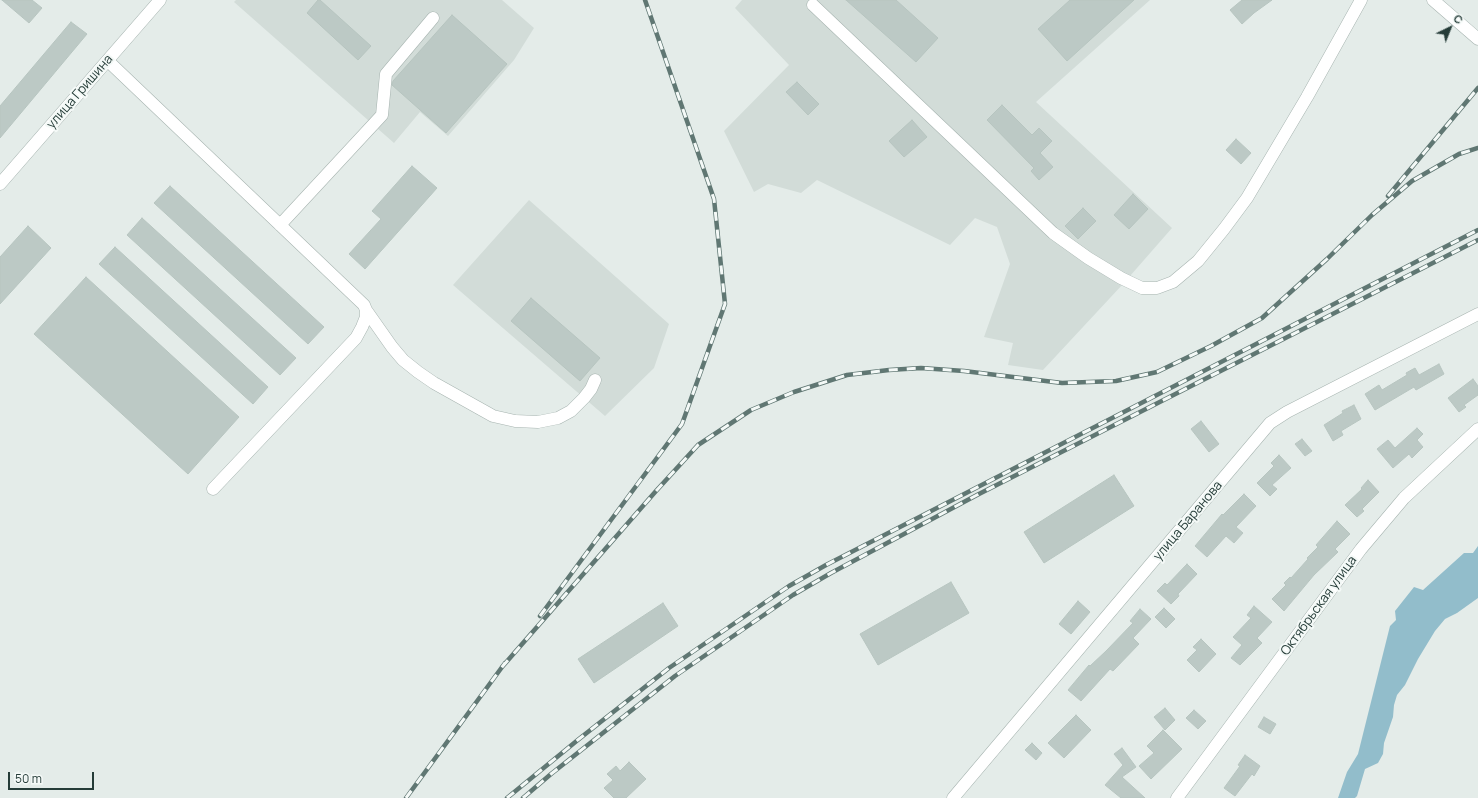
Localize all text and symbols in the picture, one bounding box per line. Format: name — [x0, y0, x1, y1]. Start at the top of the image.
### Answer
north arrow — [1430, 8, 1470, 48]
text: С — [1450, 11, 1467, 27]
street label: улица Гришина — [44, 52, 116, 132]
street label: улица Баранова — [1150, 478, 1226, 564]
street label: Октябрьская улица — [1278, 553, 1360, 659]
scale bar — [10, 764, 96, 790]
text: 50 m — [15, 770, 42, 787]

